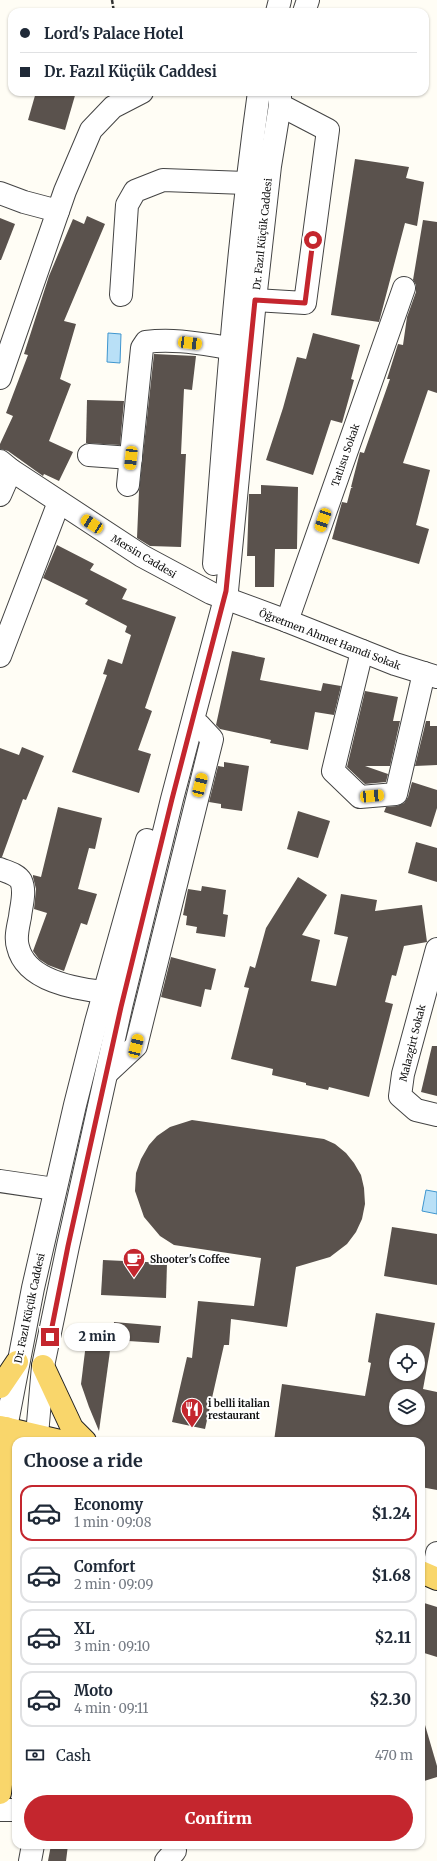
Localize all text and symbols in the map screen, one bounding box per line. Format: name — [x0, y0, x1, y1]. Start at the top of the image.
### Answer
text: Lord's Palace Hotel — [44, 24, 183, 43]
text: Dr. Fazıl Küçük Caddesi — [44, 62, 217, 81]
street label: Dr. Fazıl Küçük Caddesi — [250, 178, 275, 291]
route start — [304, 231, 322, 249]
car — [177, 336, 203, 350]
street label: Tatlısu Sokak — [329, 421, 363, 488]
car — [124, 445, 138, 471]
car — [313, 507, 333, 533]
car — [79, 512, 105, 536]
street label: Mersin Caddesi — [109, 532, 179, 581]
street label: Öğretmen Ahmet Hamdi Sokak — [257, 605, 404, 673]
car — [191, 772, 209, 798]
car — [360, 789, 384, 803]
street label: Malazgirt Sokak — [397, 1003, 429, 1083]
car — [127, 1033, 145, 1059]
cafe icon: Shooter's Coffee — [121, 1246, 147, 1279]
street label: Dr. Fazıl Küçük Caddesi — [11, 1252, 48, 1364]
place label: Shooter's Coffee — [150, 1253, 230, 1266]
callout: 2 min — [64, 1323, 130, 1351]
route end — [41, 1328, 59, 1346]
text: 2 min — [78, 1328, 116, 1345]
map controls — [389, 1345, 425, 1425]
button: locate — [389, 1345, 425, 1381]
button: layers — [389, 1389, 425, 1425]
restaurant icon: i belli italian restaurant — [179, 1396, 205, 1429]
place label: i belli italian restaurant — [208, 1397, 270, 1422]
text: Choose a ride — [24, 1449, 143, 1472]
icon: car — [26, 1495, 62, 1531]
text: Economy — [74, 1495, 143, 1514]
text: $1.24 — [371, 1504, 411, 1523]
text: 1 min · 09:08 — [74, 1514, 151, 1531]
icon: car — [26, 1557, 62, 1593]
text: Comfort — [74, 1557, 135, 1576]
text: $1.68 — [371, 1566, 411, 1585]
text: 2 min · 09:09 — [74, 1576, 153, 1593]
icon: car — [26, 1619, 62, 1655]
text: XL — [74, 1619, 95, 1638]
text: $2.11 — [375, 1628, 411, 1647]
text: 3 min · 09:10 — [74, 1638, 150, 1655]
icon: car — [26, 1681, 62, 1717]
text: Moto — [74, 1681, 113, 1700]
text: $2.30 — [370, 1690, 411, 1709]
text: 4 min · 09:11 — [74, 1700, 148, 1717]
icon: cash — [24, 1744, 46, 1766]
text: Cash — [56, 1746, 91, 1765]
text: 470 m — [375, 1747, 413, 1764]
button: Confirm — [24, 1795, 413, 1841]

